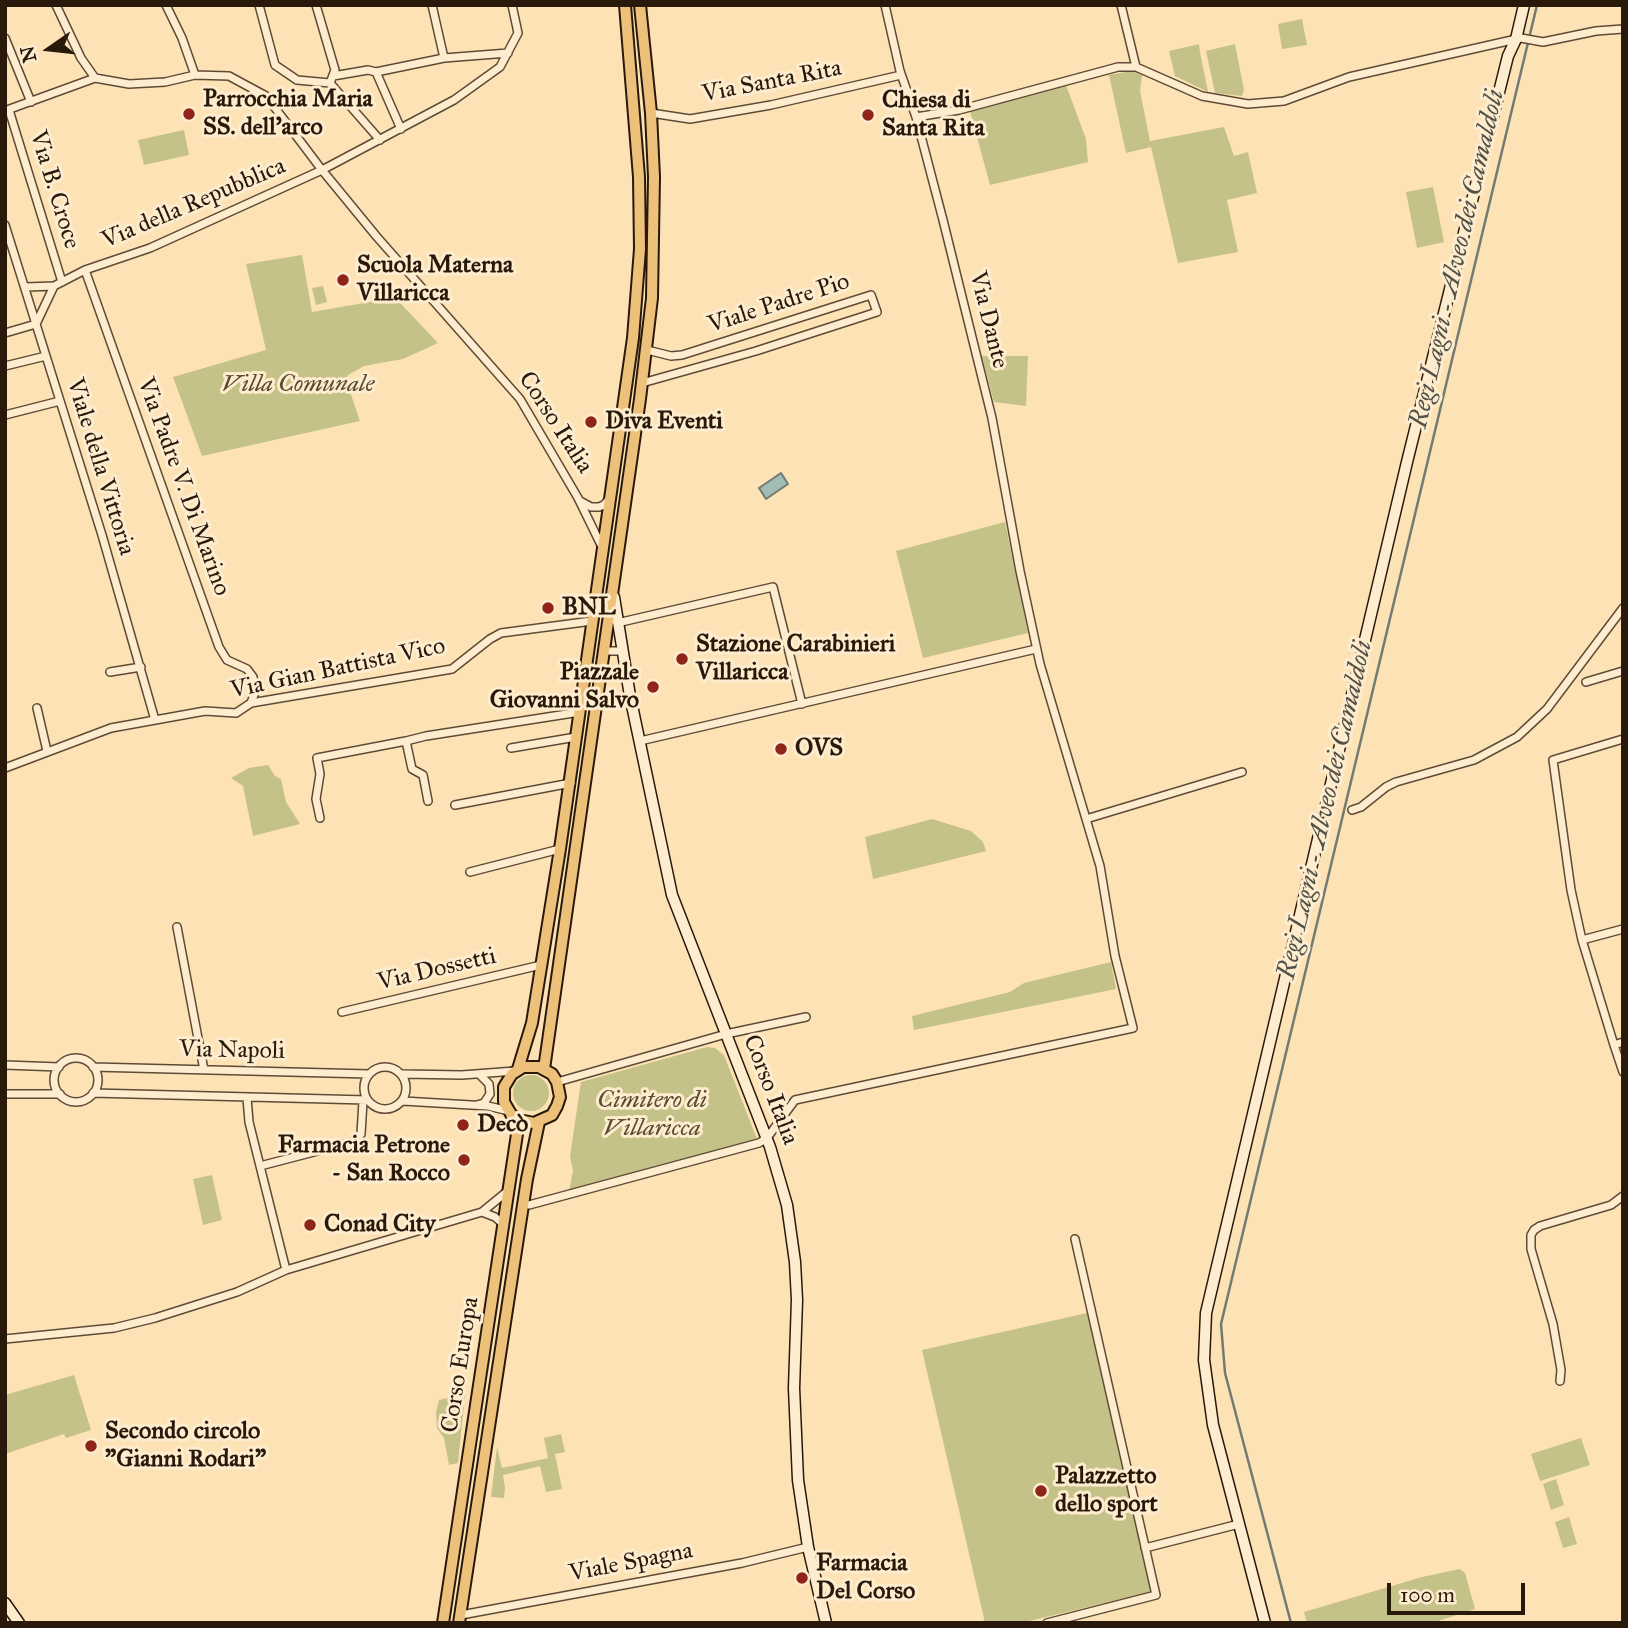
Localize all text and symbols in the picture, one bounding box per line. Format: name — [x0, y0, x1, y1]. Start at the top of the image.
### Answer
north arrow — [14, 14, 84, 84]
text: N — [15, 44, 41, 65]
street label: Via Santa Rita — [700, 54, 844, 110]
place label: Parrocchia Maria SS. dell'arco — [203, 86, 373, 142]
place label: Chiesa di Santa Rita — [882, 87, 985, 143]
water label: Regi Lagni - Alveo dei Camaldoli — [1404, 87, 1512, 431]
marker: Parrocchia Maria SS. dell'arco — [181, 106, 197, 122]
marker: Chiesa di Santa Rita — [860, 107, 876, 123]
street label: Via B. Croce — [22, 127, 86, 253]
street label: Via della Repubblica — [98, 152, 290, 256]
place label: Scuola Materna Villaricca — [357, 252, 513, 308]
street label: Viale Padre Pio — [705, 268, 853, 340]
street label: Via Dante — [962, 268, 1014, 372]
marker: Scuola Materna Villaricca — [335, 272, 351, 288]
street label: Corso Italia — [512, 367, 598, 479]
park label: Villa Comunale — [222, 371, 374, 399]
street label: Via Padre V. Di Marino — [130, 374, 236, 600]
street label: Viale della Vittoria — [59, 375, 141, 559]
place label: Diva Eventi — [605, 408, 723, 436]
marker: Diva Eventi — [583, 414, 599, 430]
place label: BNL — [562, 594, 616, 622]
marker: BNL — [540, 600, 556, 616]
place label: Stazione Carabinieri Villaricca — [696, 631, 895, 687]
street label: Via Gian Battista Vico — [228, 632, 448, 706]
water label: Regi Lagni - Alveo dei Camaldoli — [1272, 638, 1380, 982]
marker: Stazione Carabinieri Villaricca — [674, 651, 690, 667]
place label: Piazzale Giovanni Salvo — [490, 659, 639, 715]
marker: Piazzale Giovanni Salvo — [645, 679, 661, 695]
place label: OVS — [795, 735, 843, 763]
marker: OVS — [773, 741, 789, 757]
street label: Via Dossetti — [375, 942, 499, 998]
street label: Corso Italia — [736, 1031, 804, 1149]
street label: Via Napoli — [179, 1036, 285, 1066]
park label: Cimitero di Villaricca — [597, 1087, 707, 1143]
place label: Decò — [477, 1111, 528, 1139]
marker: Decò — [455, 1117, 471, 1133]
place label: Farmacia Petrone - San Rocco — [278, 1132, 450, 1188]
marker: Farmacia Petrone - San Rocco — [456, 1152, 472, 1168]
place label: Conad City — [324, 1211, 436, 1239]
marker: Conad City — [302, 1217, 318, 1233]
street label: Corso Europa — [436, 1295, 486, 1435]
place label: Secondo circolo "Gianni Rodari" — [105, 1418, 266, 1474]
marker: Secondo circolo "Gianni Rodari" — [83, 1438, 99, 1454]
place label: Palazzetto dello sport — [1055, 1463, 1158, 1519]
marker: Palazzetto dello sport — [1033, 1483, 1049, 1499]
street label: Viale Spagna — [567, 1537, 695, 1589]
place label: Farmacia Del Corso — [816, 1550, 915, 1606]
scale bar — [1390, 1568, 1528, 1612]
marker: Farmacia Del Corso — [794, 1570, 810, 1586]
text: 100 m — [1400, 1582, 1455, 1608]

